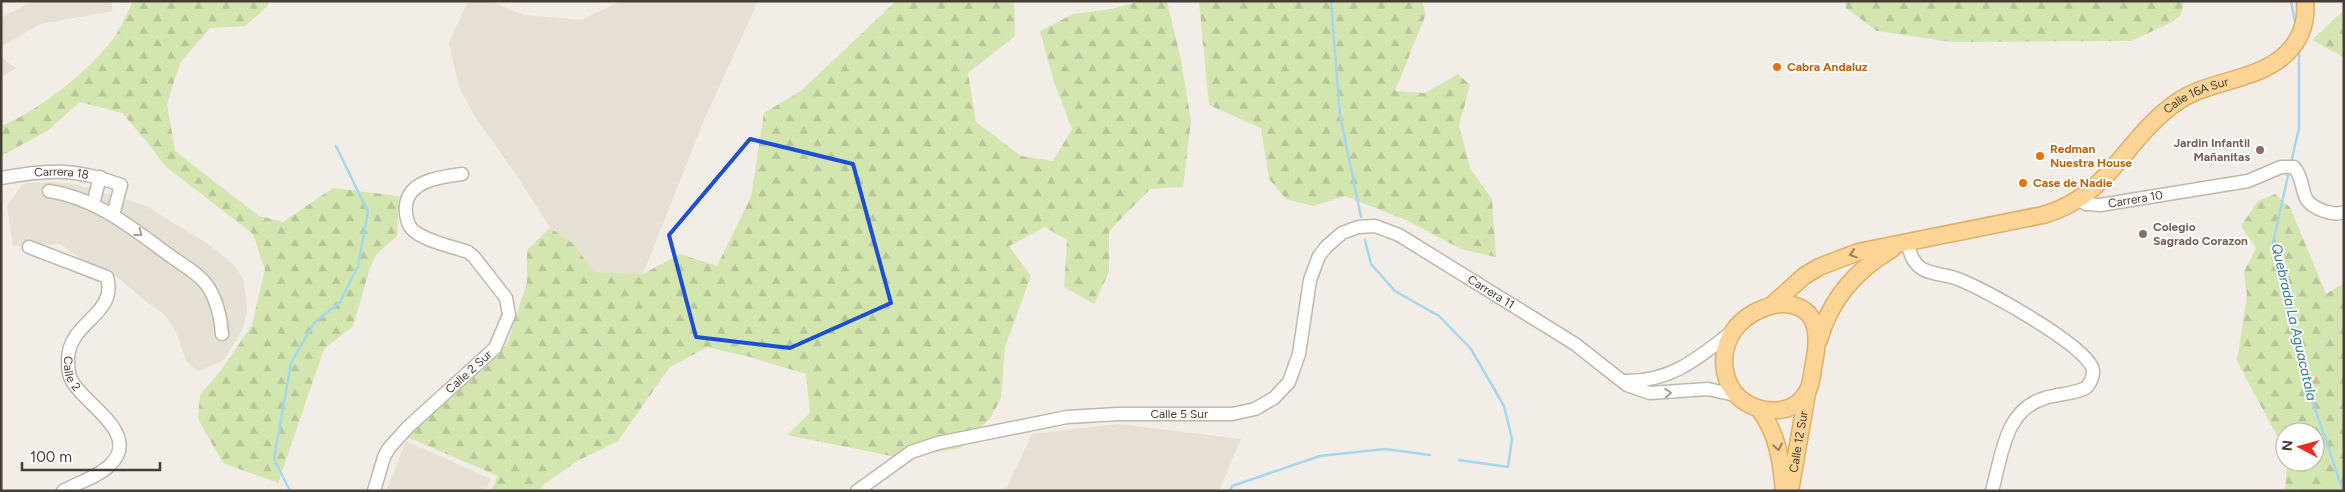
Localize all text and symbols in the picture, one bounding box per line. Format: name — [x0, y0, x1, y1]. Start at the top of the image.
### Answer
place label: Cabra Andaluz — [1787, 60, 1868, 74]
marker: Cabra Andaluz — [1771, 61, 1783, 73]
street label: Calle 16A Sur — [2161, 74, 2230, 117]
place label: Jardin Infantil Mañanitas — [2173, 136, 2250, 164]
place label: Redman Nuestra House — [2050, 142, 2132, 170]
marker: Jardin Infantil Mañanitas — [2254, 144, 2266, 156]
marker: Redman Nuestra House — [2034, 150, 2046, 162]
street label: Carrera 18 — [34, 165, 90, 182]
place label: Case de Nadie — [2033, 176, 2113, 190]
marker: Case de Nadie — [2017, 177, 2029, 189]
street label: Carrera 10 — [2107, 188, 2164, 211]
place label: Colegio Sagrado Corazon — [2153, 220, 2248, 248]
one-way arrow — [133, 227, 143, 236]
marker: Colegio Sagrado Corazon — [2137, 228, 2149, 240]
water label: Quebrada La Aguacatala — [2268, 242, 2320, 402]
one-way arrow — [1849, 249, 1857, 259]
street label: Carrera 11 — [1465, 272, 1517, 312]
street label: Calle 2 Sur — [443, 347, 495, 396]
street label: Calle 2 — [61, 356, 84, 394]
one-way arrow — [1664, 387, 1672, 398]
street label: Calle 5 Sur — [1150, 407, 1208, 421]
street label: Calle 12 Sur — [1786, 410, 1811, 474]
north arrow — [2275, 422, 2325, 472]
text: N — [2279, 439, 2297, 452]
scale bar — [22, 440, 160, 472]
one-way arrow — [1772, 443, 1783, 452]
text: 100 m — [30, 448, 72, 466]

